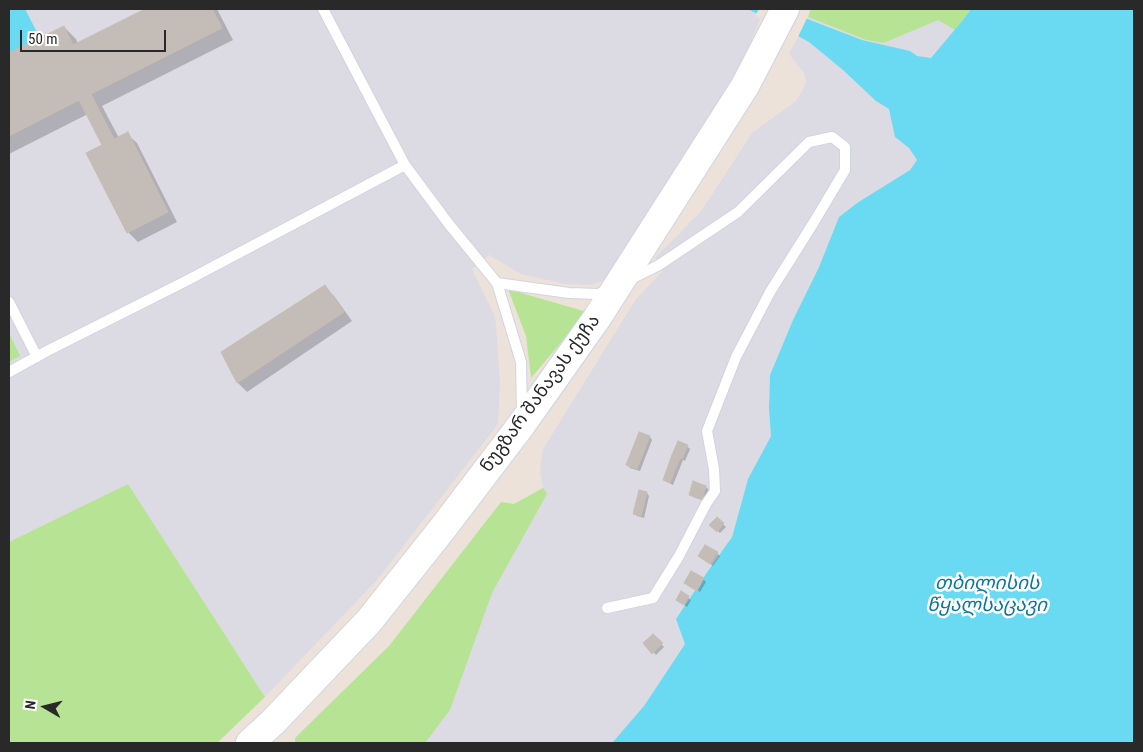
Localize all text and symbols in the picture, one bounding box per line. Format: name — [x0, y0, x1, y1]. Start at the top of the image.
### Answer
scale bar — [22, 20, 169, 52]
text: 50 m — [28, 30, 58, 48]
street label: ნუგზარ შანავას ქუჩა — [477, 311, 605, 477]
water label: თბილისის წყალსაცავი — [927, 573, 1047, 617]
north arrow — [20, 682, 70, 732]
text: N — [22, 700, 39, 710]

